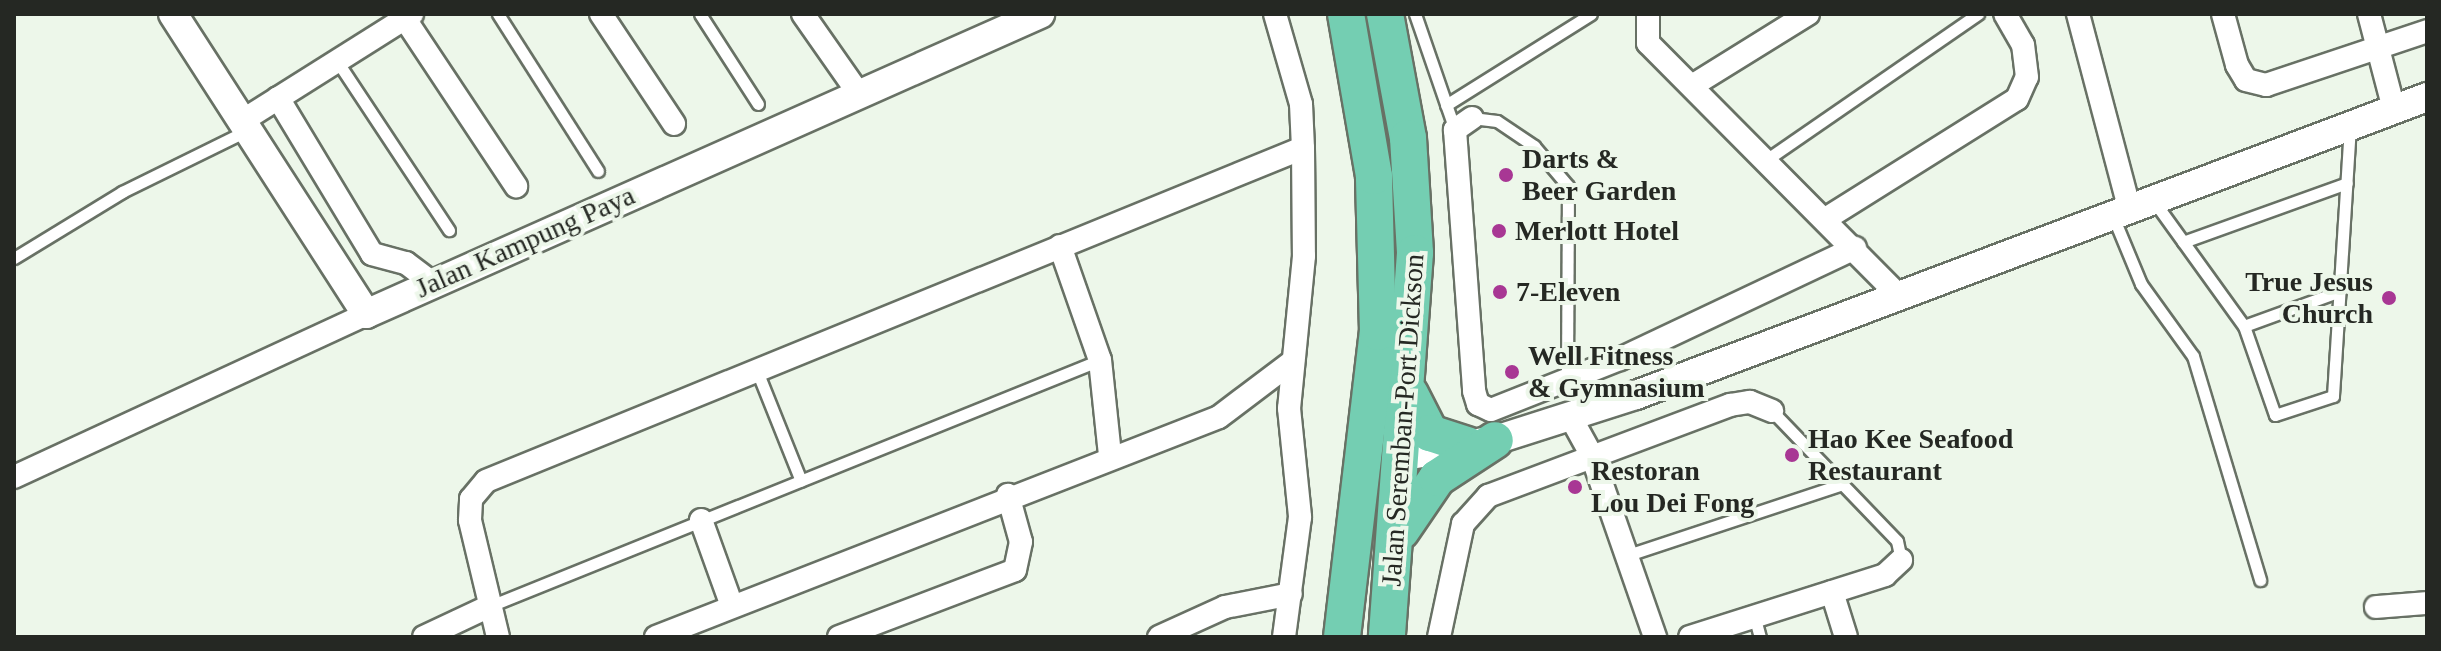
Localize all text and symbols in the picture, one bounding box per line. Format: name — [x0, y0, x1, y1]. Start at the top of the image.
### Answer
place label: Darts & Beer Garden — [1522, 142, 1677, 208]
marker: Darts & Beer Garden — [1497, 166, 1515, 184]
street label: Jalan Kampung Paya — [410, 179, 640, 305]
place label: Merlott Hotel — [1515, 214, 1679, 248]
marker: Merlott Hotel — [1490, 222, 1508, 240]
street label: Jalan Seremban-Port Dickson — [1375, 253, 1431, 587]
place label: True Jesus Church — [2245, 265, 2373, 331]
place label: 7-Eleven — [1516, 275, 1620, 309]
marker: 7-Eleven — [1491, 283, 1509, 301]
marker: True Jesus Church — [2380, 289, 2398, 307]
place label: Well Fitness & Gymnasium — [1528, 339, 1705, 405]
marker: Well Fitness & Gymnasium — [1503, 363, 1521, 381]
place label: Hao Kee Seafood Restaurant — [1808, 422, 2013, 488]
marker: Hao Kee Seafood Restaurant — [1783, 446, 1801, 464]
place label: Restoran Lou Dei Fong — [1591, 454, 1754, 520]
marker: Restoran Lou Dei Fong — [1566, 478, 1584, 496]

